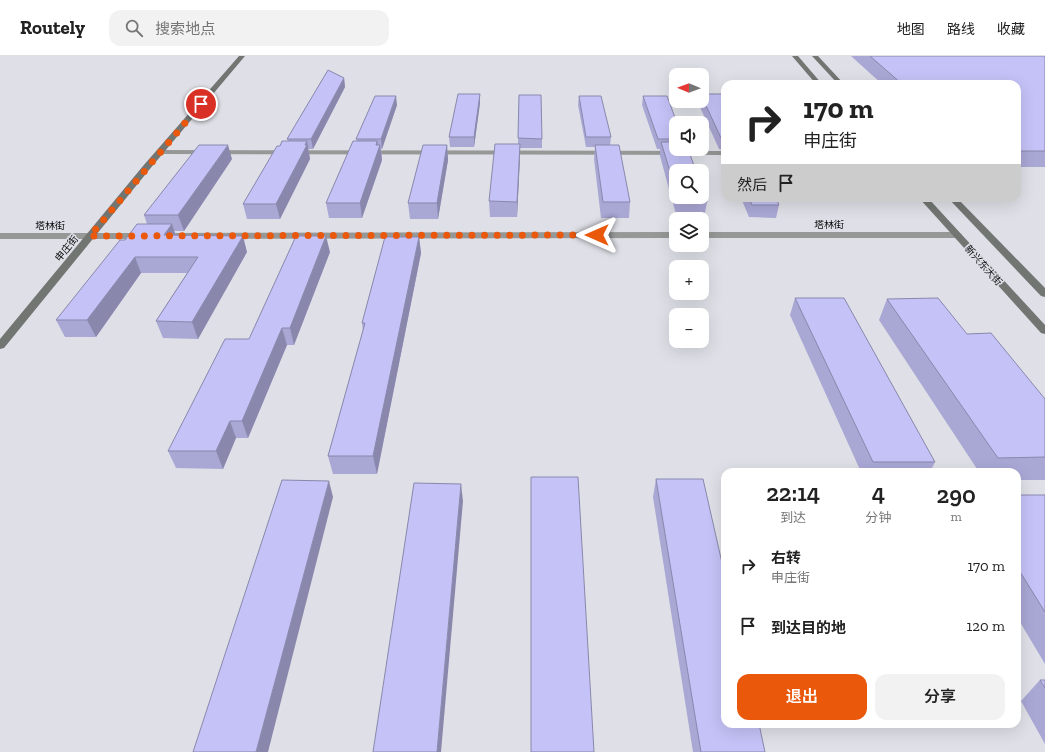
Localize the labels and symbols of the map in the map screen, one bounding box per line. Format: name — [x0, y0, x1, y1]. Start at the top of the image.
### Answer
north arrow — [669, 68, 709, 108]
pin — [184, 87, 218, 121]
position arrow — [576, 214, 618, 256]
street label: 塔林街 — [814, 219, 844, 231]
street label: 塔林街 — [35, 220, 65, 232]
street label: 申庄街 — [53, 233, 81, 264]
street label: 新兴东大街 — [962, 243, 1004, 288]

